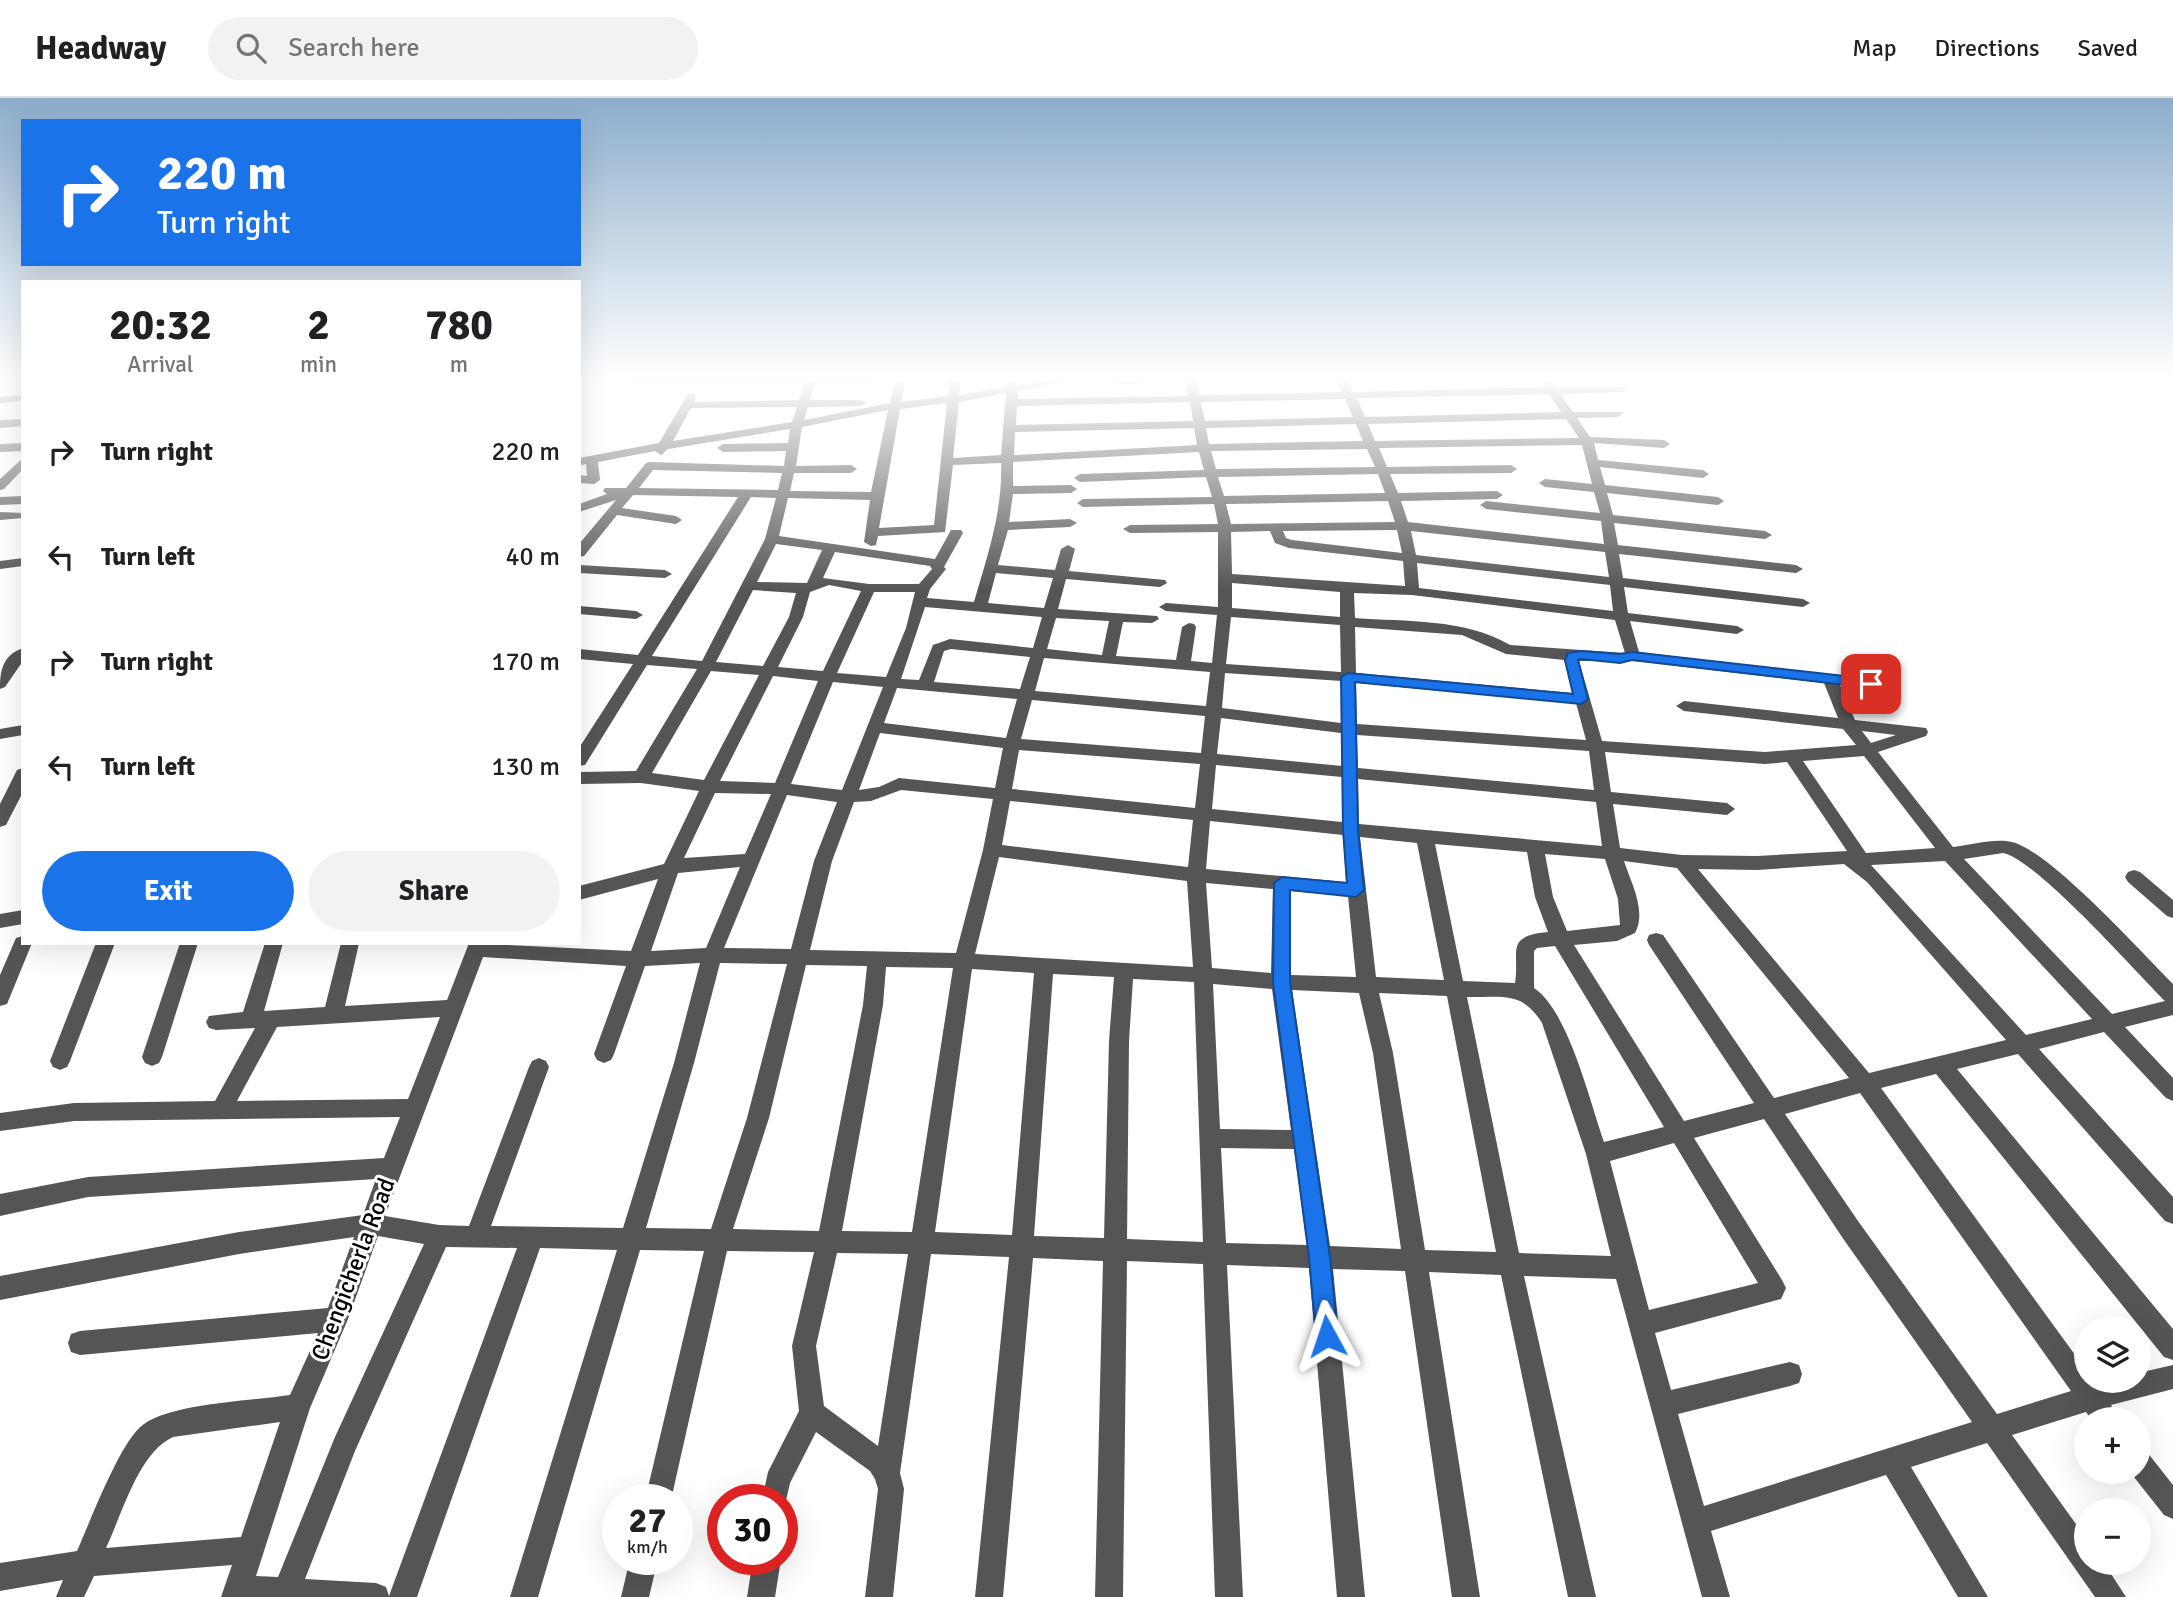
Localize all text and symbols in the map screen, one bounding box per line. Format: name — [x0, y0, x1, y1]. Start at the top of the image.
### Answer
search box — [208, 17, 698, 80]
text: Headway — [35, 28, 166, 69]
icon: search — [232, 29, 270, 67]
text: Search here — [288, 32, 419, 64]
text: Map — [1852, 33, 1897, 63]
text: Directions — [1935, 33, 2040, 63]
text: Saved — [2078, 33, 2138, 63]
text: 220 m — [157, 143, 287, 203]
icon: right — [42, 147, 133, 238]
text: Turn right — [157, 203, 290, 242]
text: 20:32 — [109, 300, 212, 351]
text: 2 — [307, 300, 330, 351]
text: 780 — [425, 300, 493, 351]
text: Arrival — [127, 350, 194, 379]
text: min — [300, 350, 337, 379]
text: m — [450, 350, 468, 379]
icon: right — [42, 433, 80, 471]
text: Turn right — [101, 436, 213, 468]
text: 220 m — [491, 436, 560, 468]
icon: left — [42, 538, 80, 576]
text: Turn left — [101, 541, 195, 573]
text: 40 m — [505, 541, 560, 573]
icon: right — [42, 643, 80, 681]
text: Turn right — [101, 646, 213, 678]
text: 170 m — [491, 646, 560, 678]
pin — [1841, 654, 1901, 714]
icon: arrive — [1852, 665, 1890, 703]
icon: left — [42, 748, 80, 786]
text: Turn left — [101, 751, 195, 783]
text: 130 m — [491, 751, 560, 783]
button: Exit — [42, 851, 294, 931]
button: Share — [308, 851, 560, 931]
street label: Chengicherla Road — [304, 1174, 402, 1364]
position arrow — [1290, 1299, 1364, 1373]
map controls — [2074, 1316, 2151, 1575]
button: layers — [2074, 1316, 2151, 1393]
button: + — [2074, 1407, 2151, 1484]
speed limit sign: 30 — [707, 1484, 798, 1575]
button: − — [2074, 1498, 2151, 1575]
text: 27 — [629, 1499, 666, 1542]
text: km/h — [627, 1536, 668, 1558]

